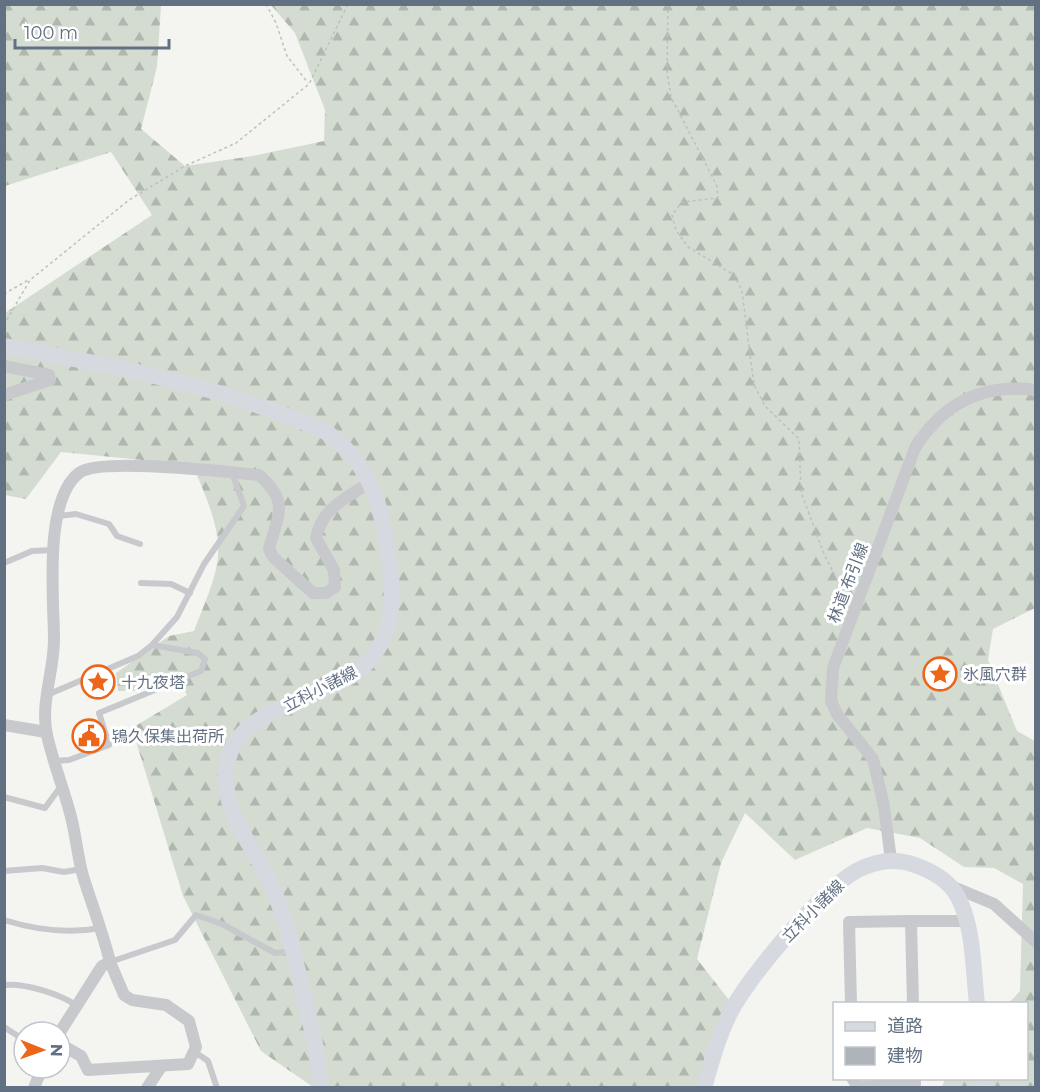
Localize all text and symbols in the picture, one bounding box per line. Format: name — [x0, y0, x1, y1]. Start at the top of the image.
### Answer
scale bar — [15, 12, 170, 50]
text: 100 m — [24, 22, 78, 44]
street label: 林道 布引線 — [824, 540, 872, 626]
place icon: 氷風穴群 — [922, 656, 958, 692]
street label: 立科小諸線 — [280, 662, 360, 716]
place icon: 十九夜塔 — [80, 664, 116, 700]
place label: 氷風穴群 — [963, 665, 1027, 684]
place label: 十九夜塔 — [121, 673, 185, 692]
public building icon: 鴇久保集出荷所 — [71, 718, 107, 754]
place label: 鴇久保集出荷所 — [112, 727, 224, 746]
street label: 立科小諸線 — [778, 876, 848, 946]
legend — [833, 1002, 1028, 1080]
text: 道路 — [887, 1015, 923, 1037]
north arrow — [12, 1020, 72, 1080]
text: N — [47, 1044, 66, 1057]
text: 建物 — [887, 1045, 923, 1067]

